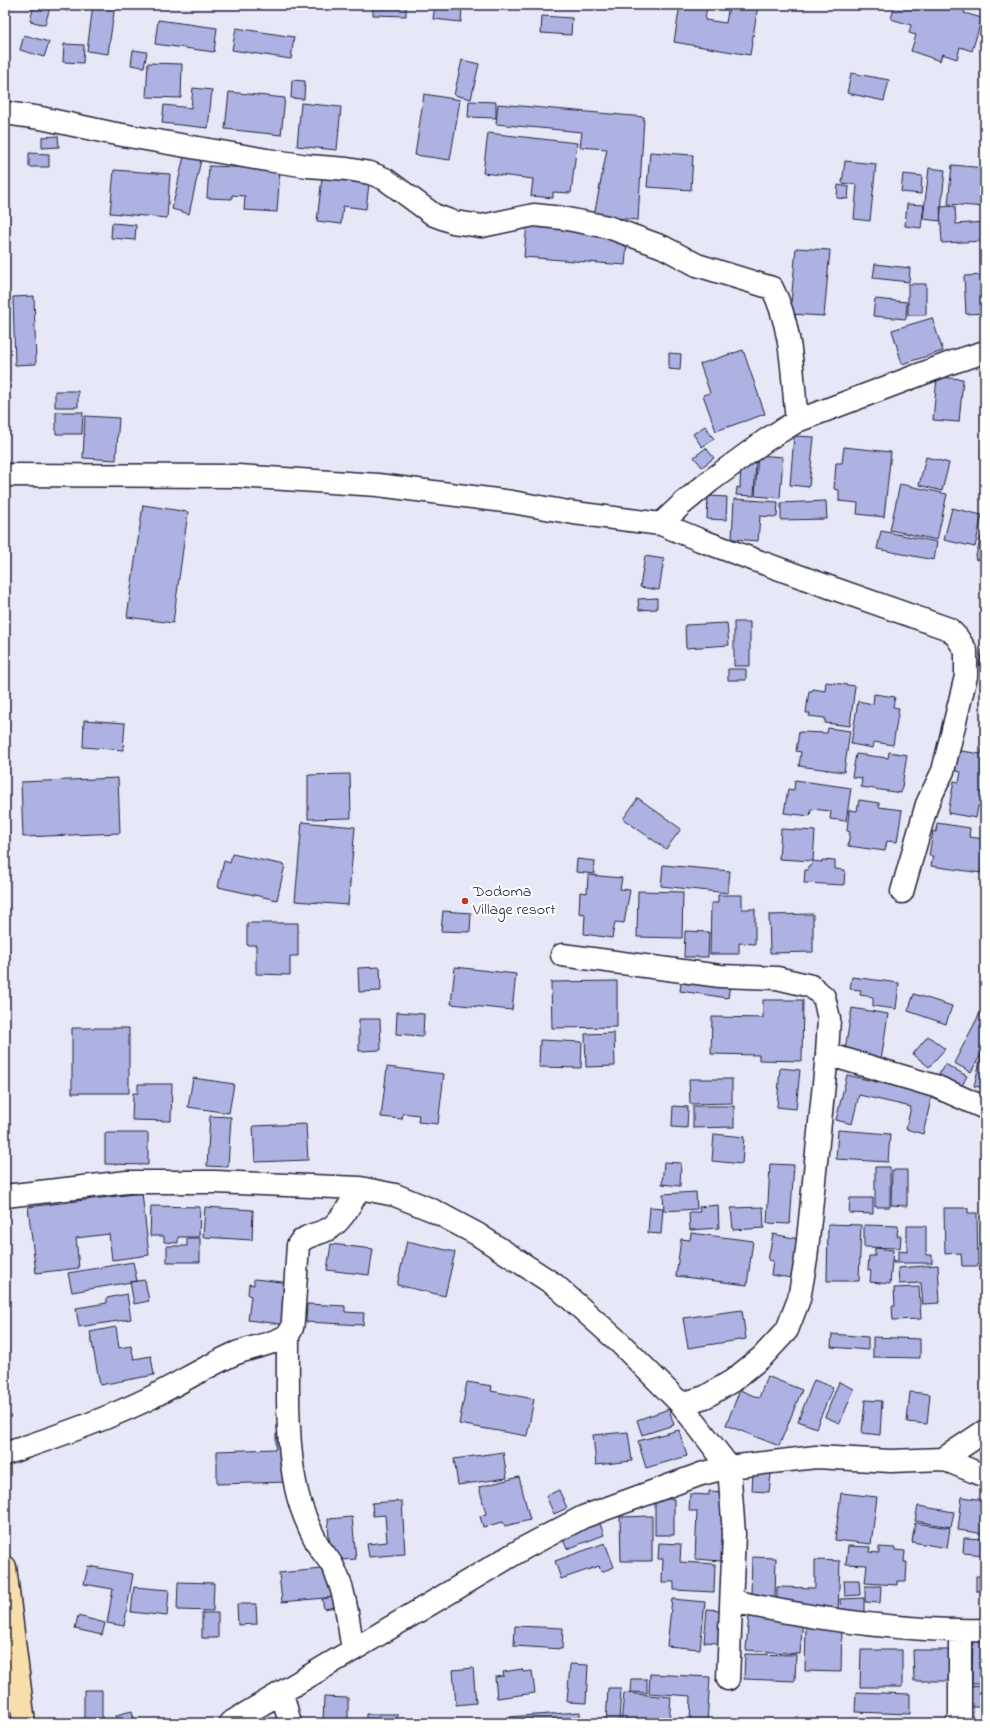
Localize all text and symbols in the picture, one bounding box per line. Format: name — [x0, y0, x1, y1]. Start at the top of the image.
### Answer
place label: Dodoma Village resort — [472, 880, 556, 922]
marker: Dodoma Village resort — [460, 896, 470, 906]

